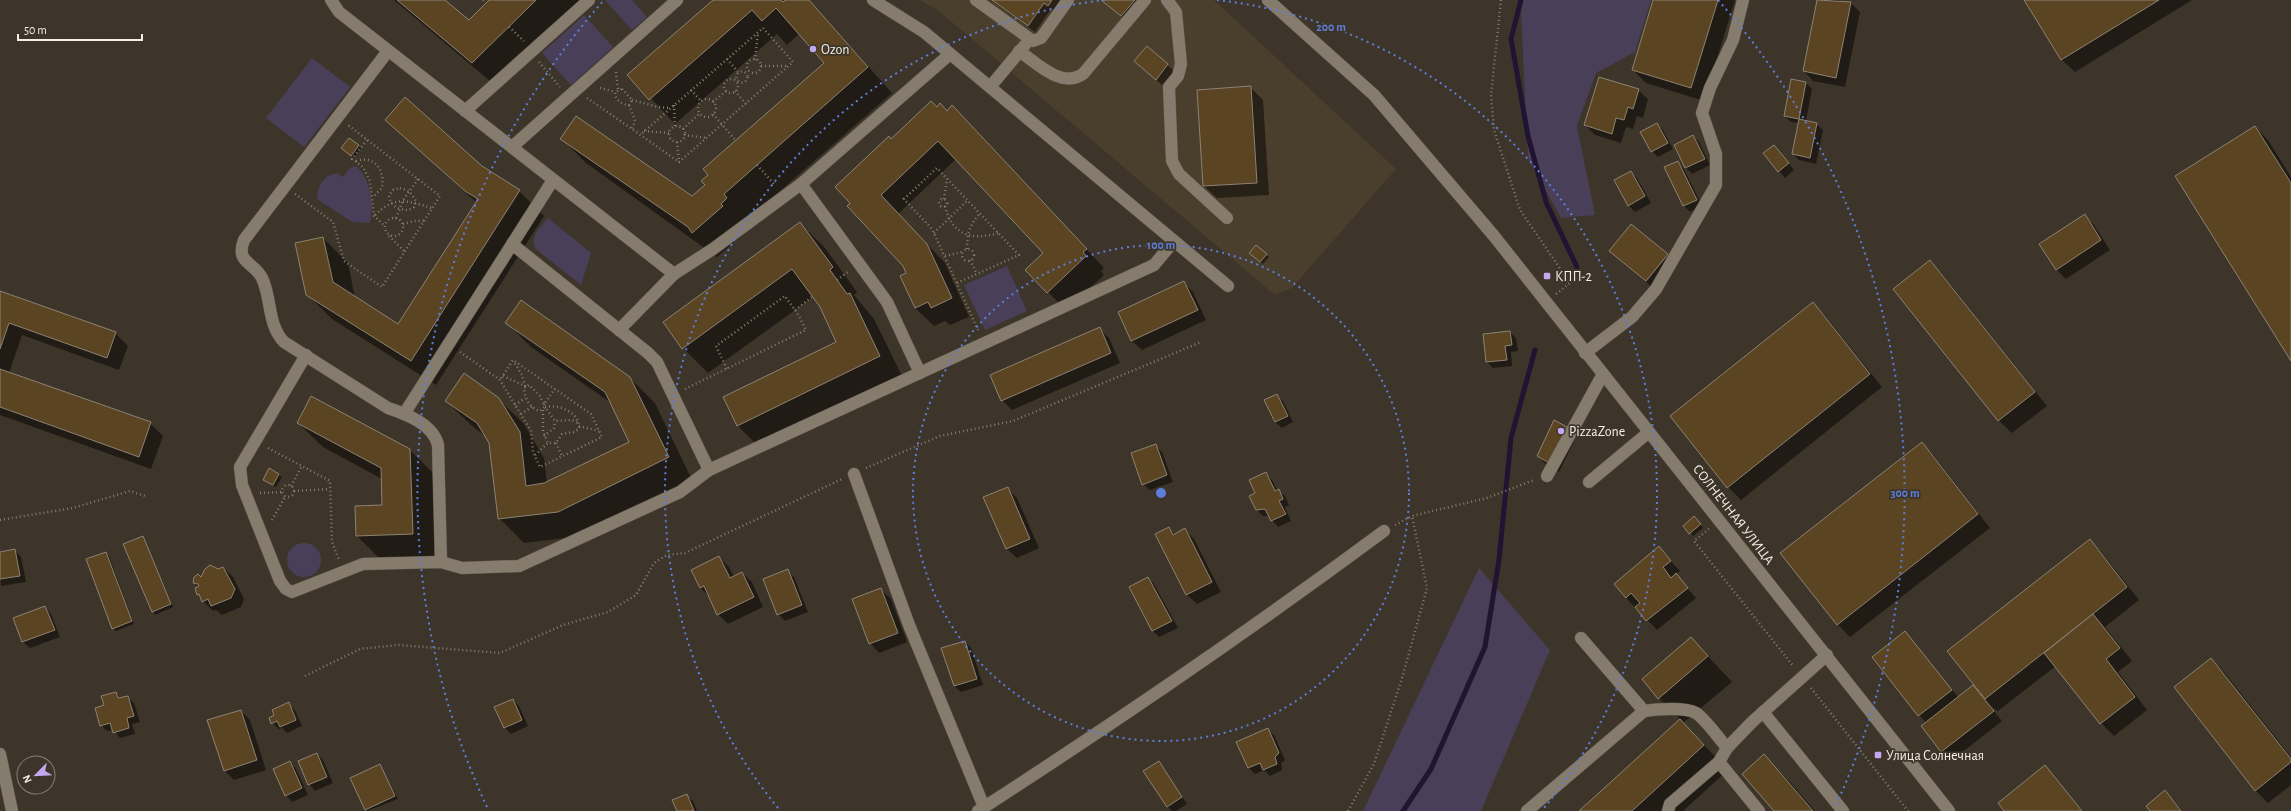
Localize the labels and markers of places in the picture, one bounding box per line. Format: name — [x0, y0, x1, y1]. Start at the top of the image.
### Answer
place label: Ozon — [821, 43, 849, 57]
marker: Ozon — [808, 44, 818, 54]
place label: КПП-2 — [1555, 270, 1592, 284]
marker: КПП-2 — [1542, 271, 1552, 281]
place label: PizzaZone — [1569, 425, 1625, 439]
marker: PizzaZone — [1556, 426, 1566, 436]
centre of rings — [1154, 486, 1168, 500]
place label: Улица Солнечная — [1886, 749, 1984, 763]
marker: Улица Солнечная — [1873, 750, 1883, 760]

